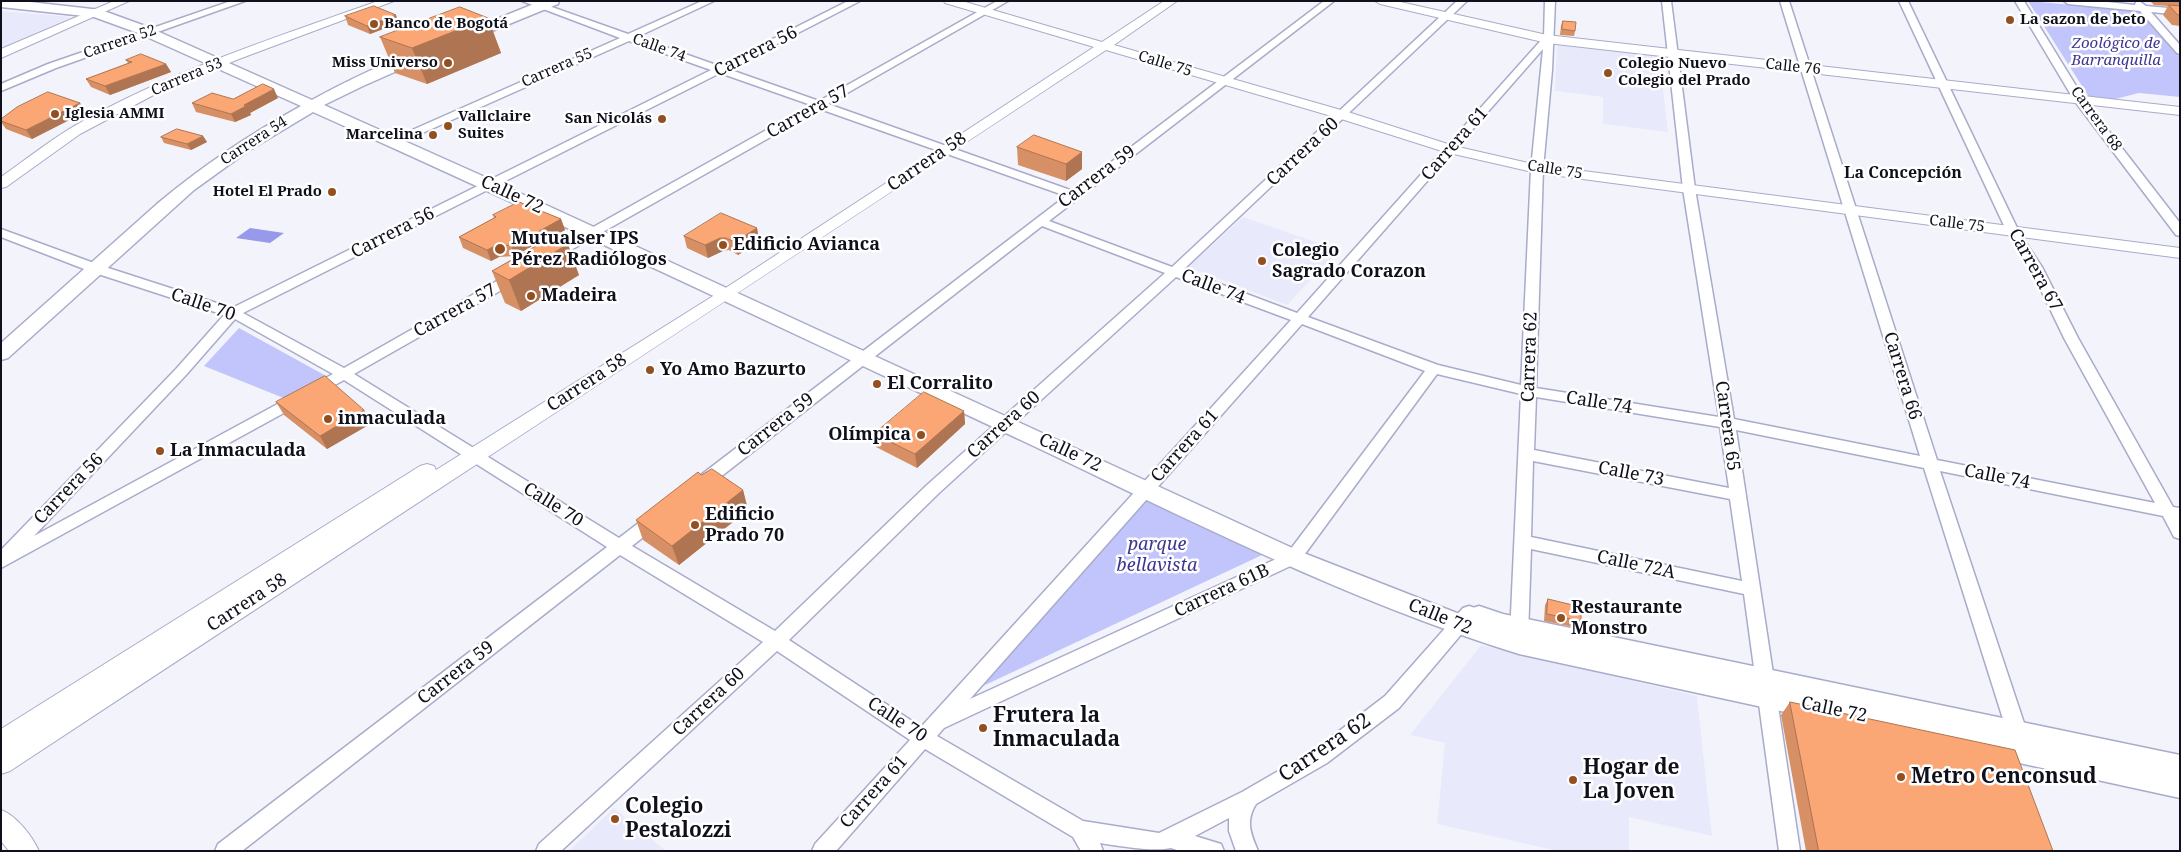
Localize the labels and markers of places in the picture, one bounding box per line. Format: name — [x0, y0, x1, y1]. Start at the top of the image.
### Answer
place label: La sazon de beto — [2020, 11, 2146, 29]
marker: La sazon de beto — [2004, 14, 2016, 26]
place label: Banco de Bogotá — [384, 15, 508, 33]
marker: Banco de Bogotá — [368, 18, 380, 30]
place label: Miss Universo — [332, 54, 438, 72]
place label: Colegio Nuevo Colegio del Prado — [1618, 55, 1750, 90]
marker: Miss Universo — [442, 57, 454, 69]
marker: Colegio Nuevo Colegio del Prado — [1602, 67, 1614, 79]
place label: Iglesia AMMI — [65, 105, 165, 123]
marker: Iglesia AMMI — [49, 108, 61, 120]
place label: Vallclaire Suites — [458, 108, 531, 143]
place label: San Nicolás — [565, 110, 652, 128]
marker: San Nicolás — [656, 113, 668, 125]
marker: Vallclaire Suites — [442, 120, 454, 132]
place label: Marcelina — [346, 126, 423, 144]
marker: Marcelina — [427, 129, 439, 141]
place label: Hotel El Prado — [213, 183, 322, 201]
marker: Hotel El Prado — [326, 186, 338, 198]
place label: Mutualser IPS Pérez Radiólogos — [511, 228, 667, 270]
place label: Edificio Avianca — [733, 234, 880, 256]
marker: Edificio Avianca — [717, 239, 729, 251]
place label: Colegio Sagrado Corazon — [1272, 240, 1426, 282]
marker: Mutualser IPS Pérez Radiólogos — [493, 242, 507, 256]
marker: Colegio Sagrado Corazon — [1256, 255, 1268, 267]
place label: Madeira — [541, 285, 617, 307]
marker: Madeira — [525, 290, 537, 302]
place label: Yo Amo Bazurto — [660, 359, 806, 381]
marker: Yo Amo Bazurto — [644, 364, 656, 376]
place label: El Corralito — [887, 373, 993, 395]
marker: El Corralito — [871, 378, 883, 390]
place label: inmaculada — [338, 408, 446, 430]
marker: inmaculada — [322, 413, 334, 425]
place label: Olímpica — [828, 424, 911, 446]
marker: Olímpica — [915, 429, 927, 441]
place label: La Inmaculada — [170, 440, 306, 462]
marker: La Inmaculada — [154, 445, 166, 457]
place label: Edificio Prado 70 — [705, 504, 784, 546]
marker: Edificio Prado 70 — [689, 519, 701, 531]
place label: Restaurante Monstro — [1571, 597, 1682, 640]
marker: Restaurante Monstro — [1555, 612, 1567, 624]
place label: Frutera la Inmaculada — [993, 703, 1120, 753]
marker: Frutera la Inmaculada — [977, 722, 989, 734]
place label: Hogar de La Joven — [1583, 755, 1680, 805]
place label: Metro Cenconsud — [1911, 764, 2097, 790]
marker: Metro Cenconsud — [1895, 771, 1907, 783]
marker: Hogar de La Joven — [1567, 774, 1579, 786]
place label: Colegio Pestalozzi — [625, 794, 732, 844]
marker: Colegio Pestalozzi — [609, 813, 621, 825]

